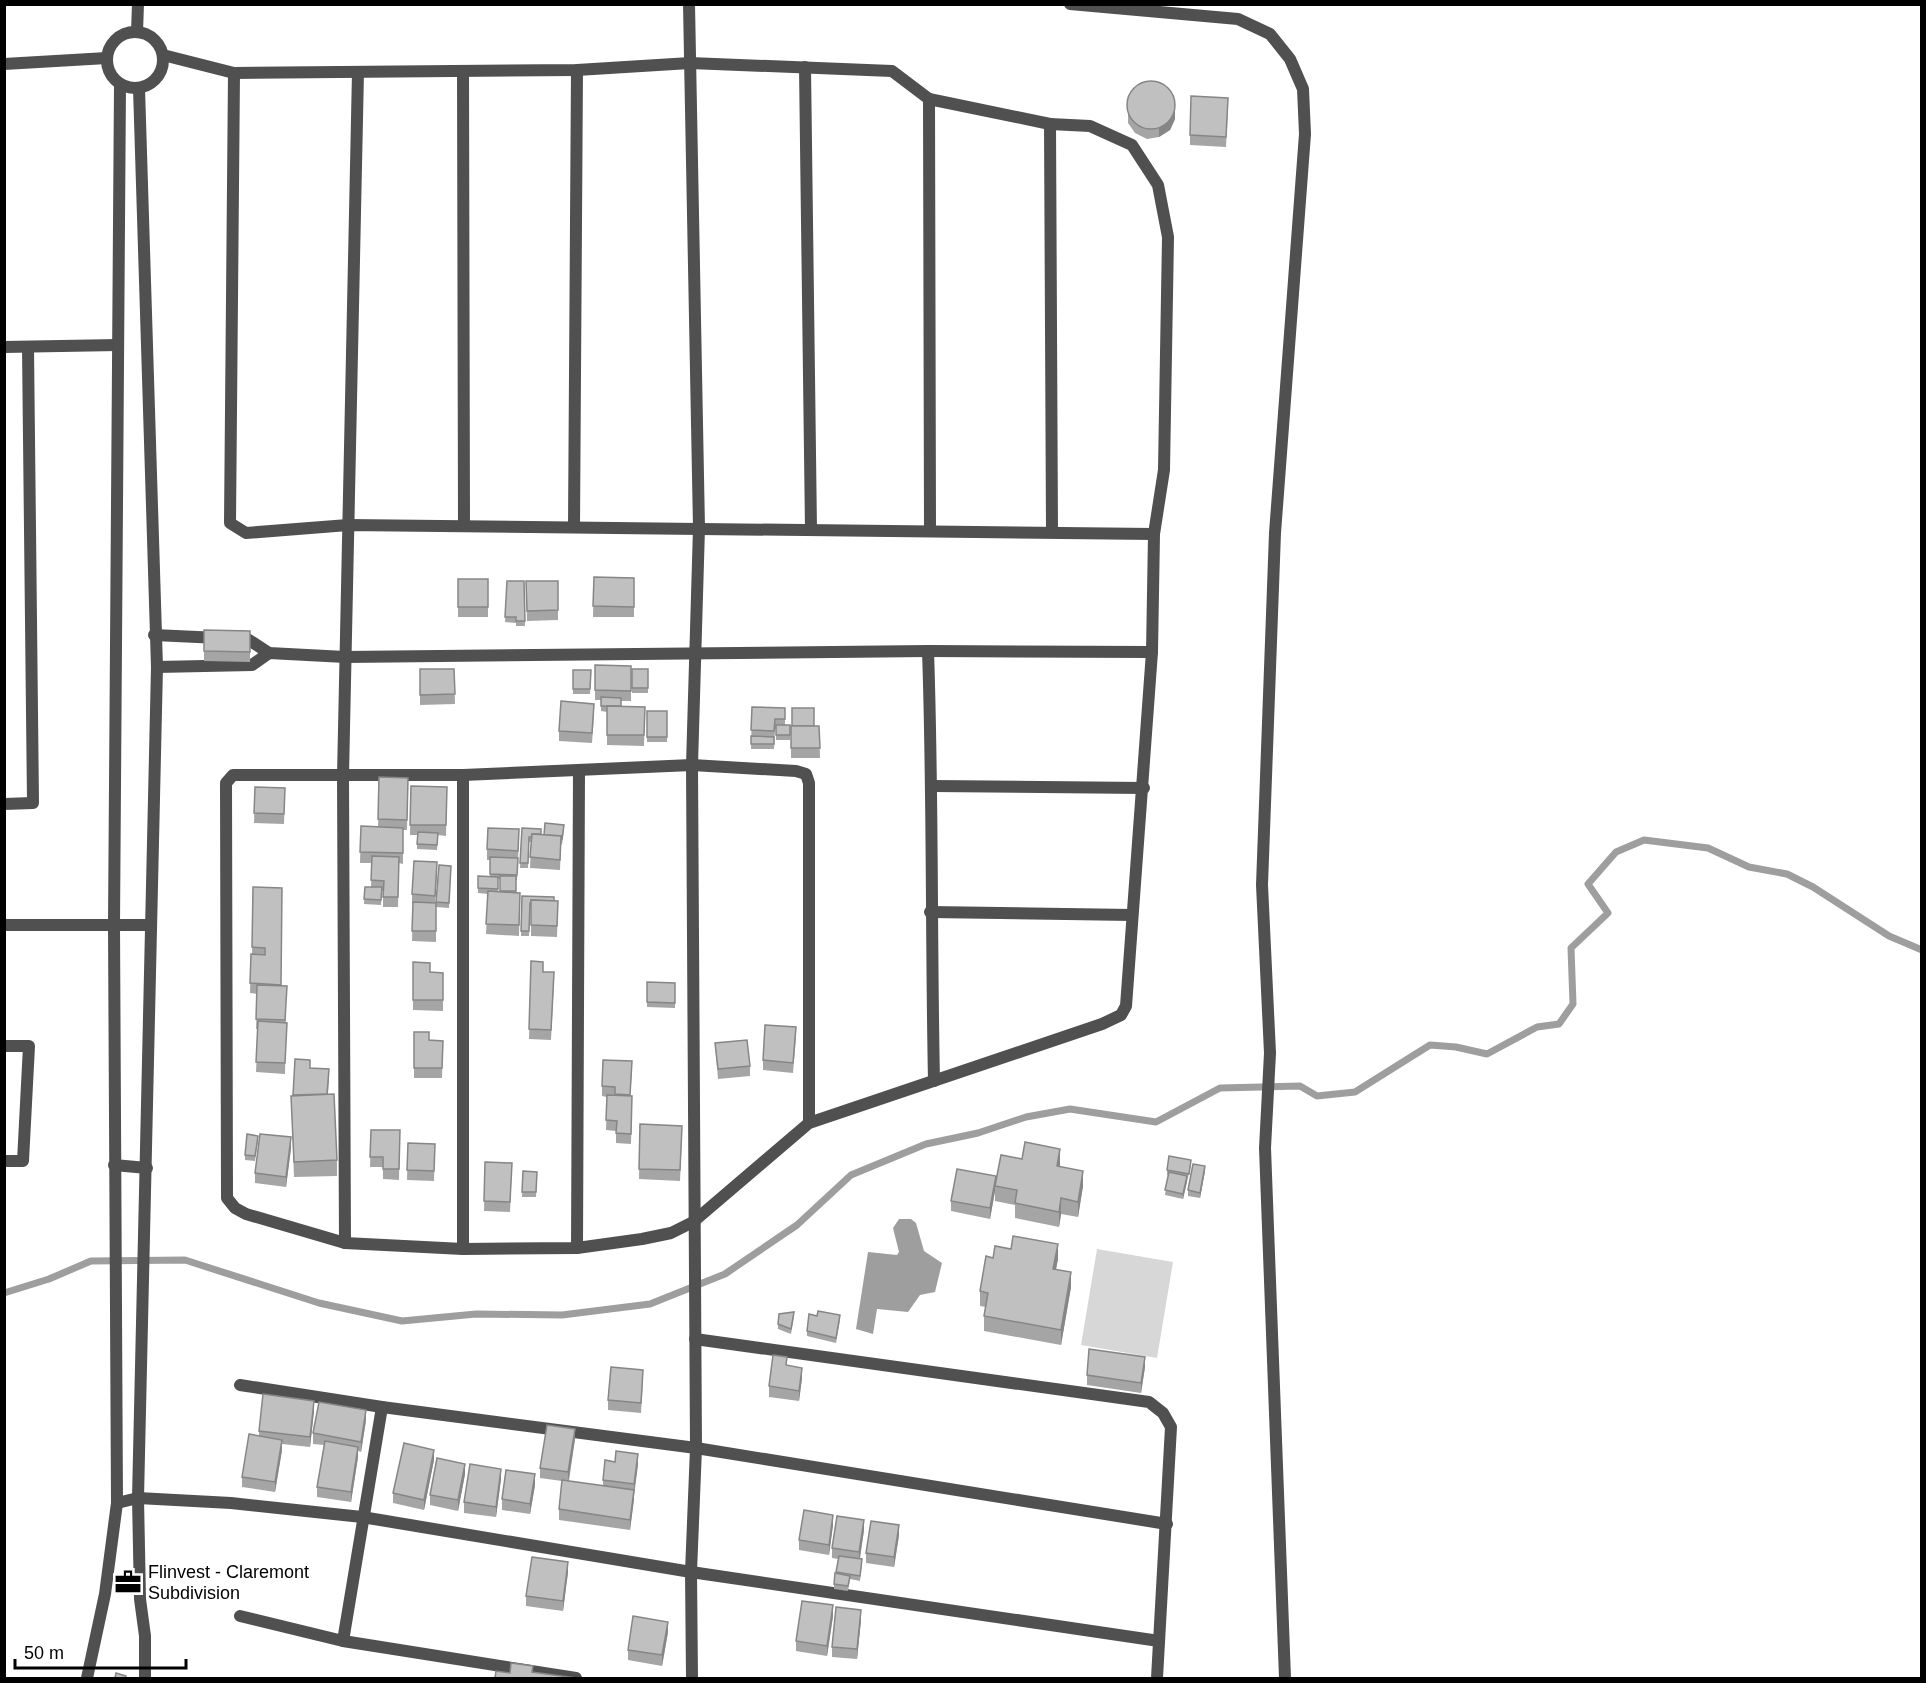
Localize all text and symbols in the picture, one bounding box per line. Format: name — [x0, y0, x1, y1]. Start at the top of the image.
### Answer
place label: Flinvest - Claremont Subdivision — [148, 1562, 309, 1603]
office icon: Flinvest - Claremont Subdivision — [113, 1567, 143, 1597]
scale bar — [15, 1632, 186, 1670]
text: 50 m — [24, 1643, 64, 1663]

